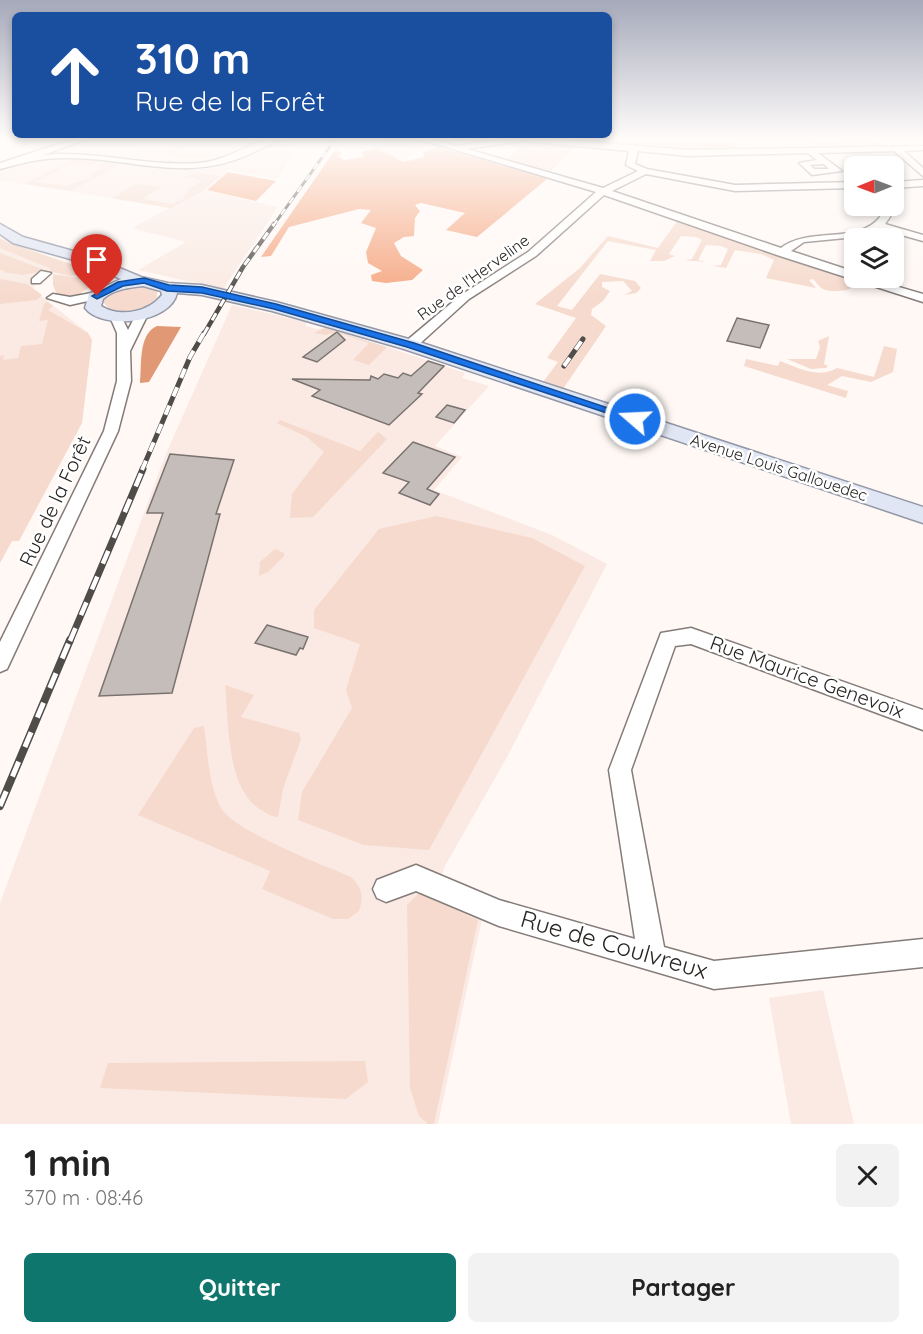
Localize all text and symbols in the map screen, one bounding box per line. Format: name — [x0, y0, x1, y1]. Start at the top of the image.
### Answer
text: 310 m — [135, 32, 250, 85]
icon: ahead — [36, 36, 114, 114]
text: Rue de la Forêt — [135, 84, 325, 118]
north arrow — [844, 156, 904, 216]
map controls — [844, 156, 904, 288]
button: layers — [844, 228, 904, 288]
street label: Rue de l'Herveline — [413, 230, 533, 324]
pin — [71, 234, 122, 296]
icon: arrive — [80, 243, 113, 276]
position arrow — [603, 387, 667, 451]
street label: Avenue Louis Gallouedec — [688, 429, 870, 505]
street label: Rue de la Forêt — [13, 431, 96, 570]
street label: Rue Maurice Genevoix — [707, 630, 908, 723]
street label: Rue de Coulvreux — [517, 903, 711, 985]
text: 1 min — [24, 1140, 111, 1185]
button: close — [836, 1144, 899, 1207]
text: 370 m · 08:46 — [24, 1185, 143, 1210]
button: Quitter — [24, 1253, 456, 1322]
button: Partager — [468, 1253, 899, 1322]

